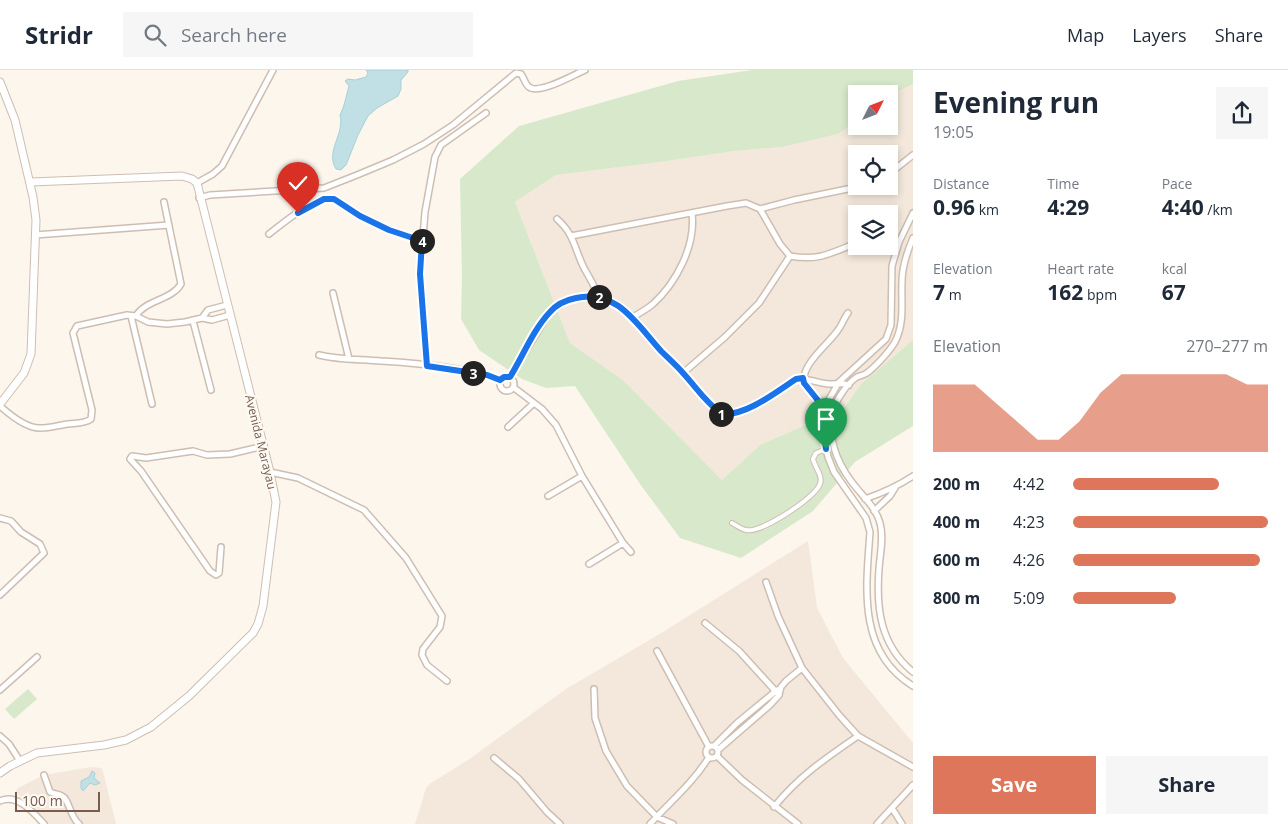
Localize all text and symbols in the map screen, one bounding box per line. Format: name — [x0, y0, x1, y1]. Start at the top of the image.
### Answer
search box — [123, 12, 473, 57]
text: Stridr — [25, 18, 93, 51]
icon: search — [141, 21, 169, 49]
text: Search here — [181, 22, 287, 48]
text: Map — [1067, 23, 1104, 47]
text: Layers — [1132, 23, 1187, 47]
text: Share — [1215, 23, 1263, 47]
text: Evening run — [933, 83, 1099, 121]
north arrow — [848, 85, 898, 135]
map controls — [848, 85, 898, 255]
button: share — [1216, 87, 1268, 139]
text: 19:05 — [933, 121, 974, 143]
button: locate — [848, 145, 898, 195]
pin — [277, 162, 319, 213]
icon: check — [284, 169, 312, 197]
text: Distance — [933, 174, 989, 193]
text: Time — [1047, 174, 1079, 193]
text: Pace — [1162, 174, 1192, 193]
text: 0.96 — [933, 193, 975, 221]
text: 4:29 — [1047, 193, 1089, 221]
text: 4:40 — [1162, 193, 1204, 221]
text: km — [975, 200, 999, 219]
text: /km — [1204, 200, 1233, 219]
button: layers — [848, 205, 898, 255]
pin: 4 — [410, 228, 434, 254]
text: 4 — [418, 232, 427, 251]
text: Elevation — [933, 259, 992, 278]
text: Heart rate — [1047, 259, 1114, 278]
text: kcal — [1162, 259, 1187, 278]
text: 7 — [933, 278, 945, 306]
text: 162 — [1047, 278, 1083, 306]
text: 67 — [1162, 278, 1186, 306]
pin: 2 — [586, 284, 612, 310]
text: m — [945, 285, 962, 304]
text: bpm — [1083, 285, 1117, 304]
text: 2 — [595, 288, 604, 307]
text: Elevation — [933, 335, 1001, 357]
text: 270–277 m — [1186, 335, 1268, 357]
pin: 3 — [460, 360, 486, 386]
text: 3 — [469, 364, 478, 383]
street label: Avenida Marayau — [241, 393, 281, 491]
pin — [805, 398, 847, 449]
pin: 1 — [708, 402, 734, 426]
text: 1 — [717, 405, 726, 424]
icon: arrive — [812, 405, 840, 433]
text: 200 m — [933, 473, 980, 495]
text: 4:42 — [1013, 473, 1045, 495]
text: 400 m — [933, 511, 980, 533]
text: 4:23 — [1013, 511, 1045, 533]
text: 600 m — [933, 549, 980, 571]
text: 4:26 — [1013, 549, 1045, 571]
text: 800 m — [933, 587, 980, 609]
text: 5:09 — [1013, 587, 1045, 609]
button: Save — [933, 756, 1096, 814]
button: Share — [1106, 756, 1268, 814]
scale bar — [15, 789, 100, 812]
text: 100 m — [22, 791, 63, 810]

